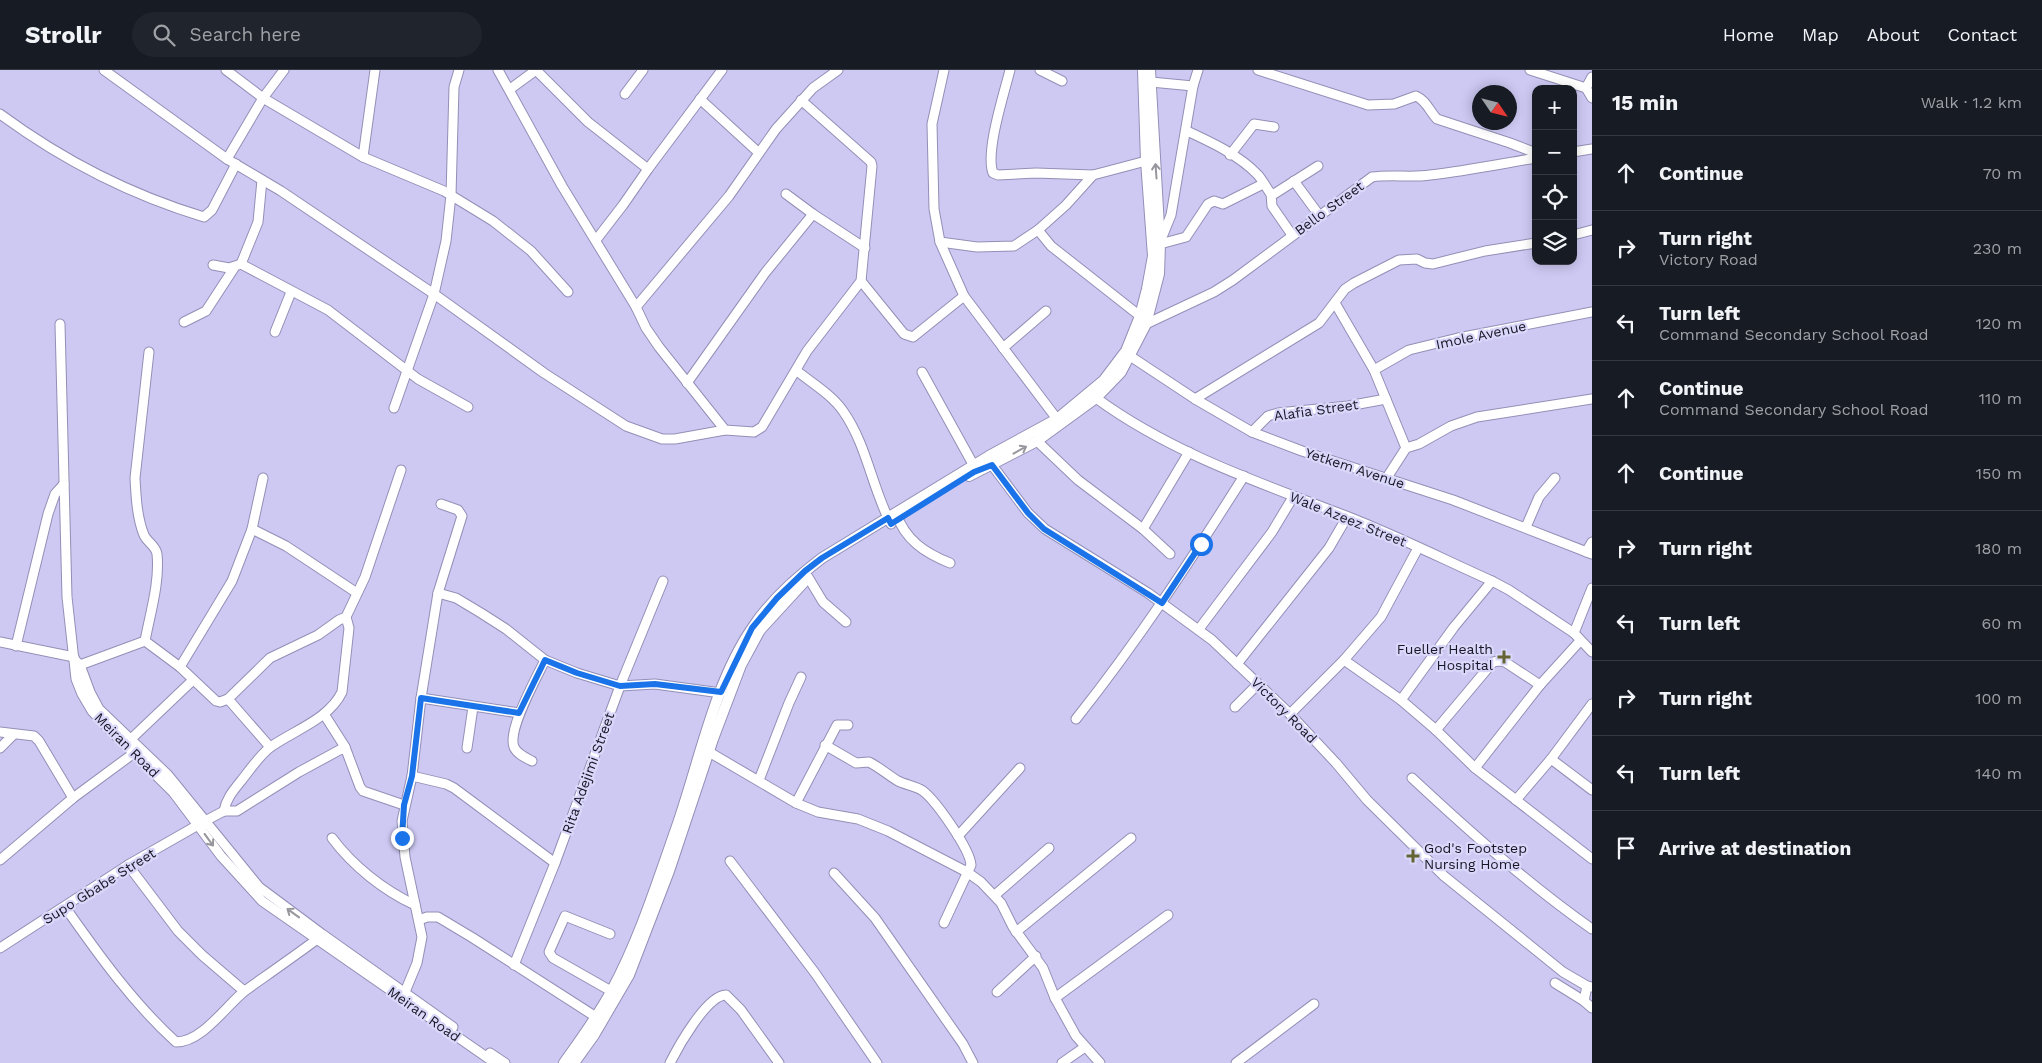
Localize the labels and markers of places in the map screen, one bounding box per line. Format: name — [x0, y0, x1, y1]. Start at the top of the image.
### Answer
place label: Fueller Health Hospital — [1397, 641, 1494, 673]
marker: Fueller Health Hospital — [1497, 650, 1511, 664]
place label: God's Footstep Nursing Home — [1424, 840, 1527, 872]
marker: God's Footstep Nursing Home — [1406, 849, 1420, 863]

